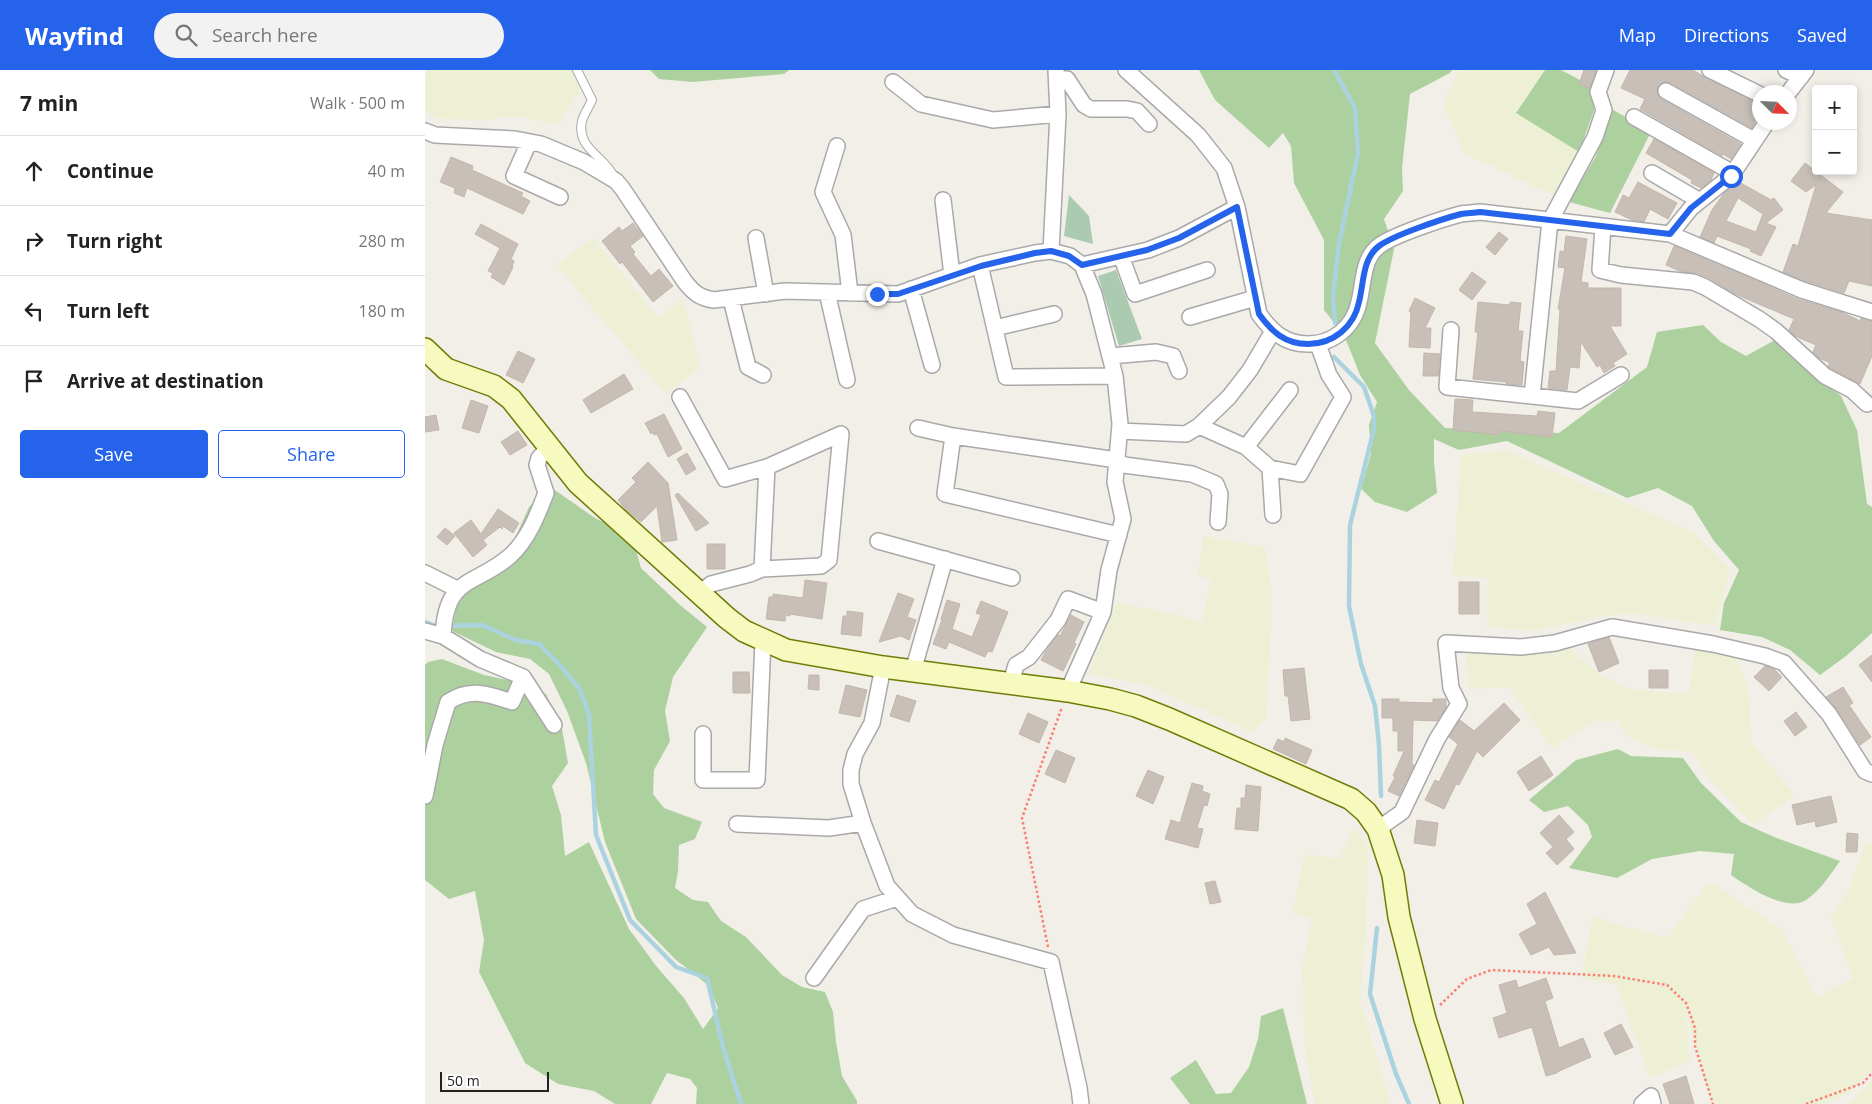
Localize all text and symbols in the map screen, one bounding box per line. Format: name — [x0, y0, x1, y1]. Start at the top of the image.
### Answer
search box — [154, 13, 504, 58]
text: Wayfind — [25, 19, 124, 52]
icon: search — [172, 21, 200, 49]
text: Search here — [212, 22, 318, 48]
text: Map — [1619, 23, 1656, 47]
text: Directions — [1684, 23, 1769, 47]
text: Saved — [1797, 23, 1847, 47]
north arrow — [1752, 85, 1797, 130]
map controls — [1812, 85, 1857, 175]
button: + — [1812, 85, 1857, 130]
text: 7 min — [20, 89, 78, 117]
text: Walk · 500 m — [310, 92, 405, 114]
button: − — [1812, 130, 1857, 175]
icon: ahead — [20, 157, 48, 185]
text: Continue — [67, 158, 154, 184]
text: 40 m — [368, 160, 405, 182]
route start — [1720, 165, 1743, 188]
icon: right — [20, 227, 48, 255]
text: Turn right — [67, 228, 162, 254]
text: 280 m — [359, 230, 405, 252]
route end — [866, 283, 889, 306]
icon: left — [20, 297, 48, 325]
text: Turn left — [67, 298, 149, 324]
text: 180 m — [359, 300, 405, 322]
icon: arrive — [20, 367, 48, 395]
text: Arrive at destination — [67, 368, 264, 394]
button: Save — [20, 430, 208, 478]
button: Share — [218, 430, 405, 478]
scale bar — [440, 1069, 549, 1092]
text: 50 m — [447, 1071, 480, 1090]

